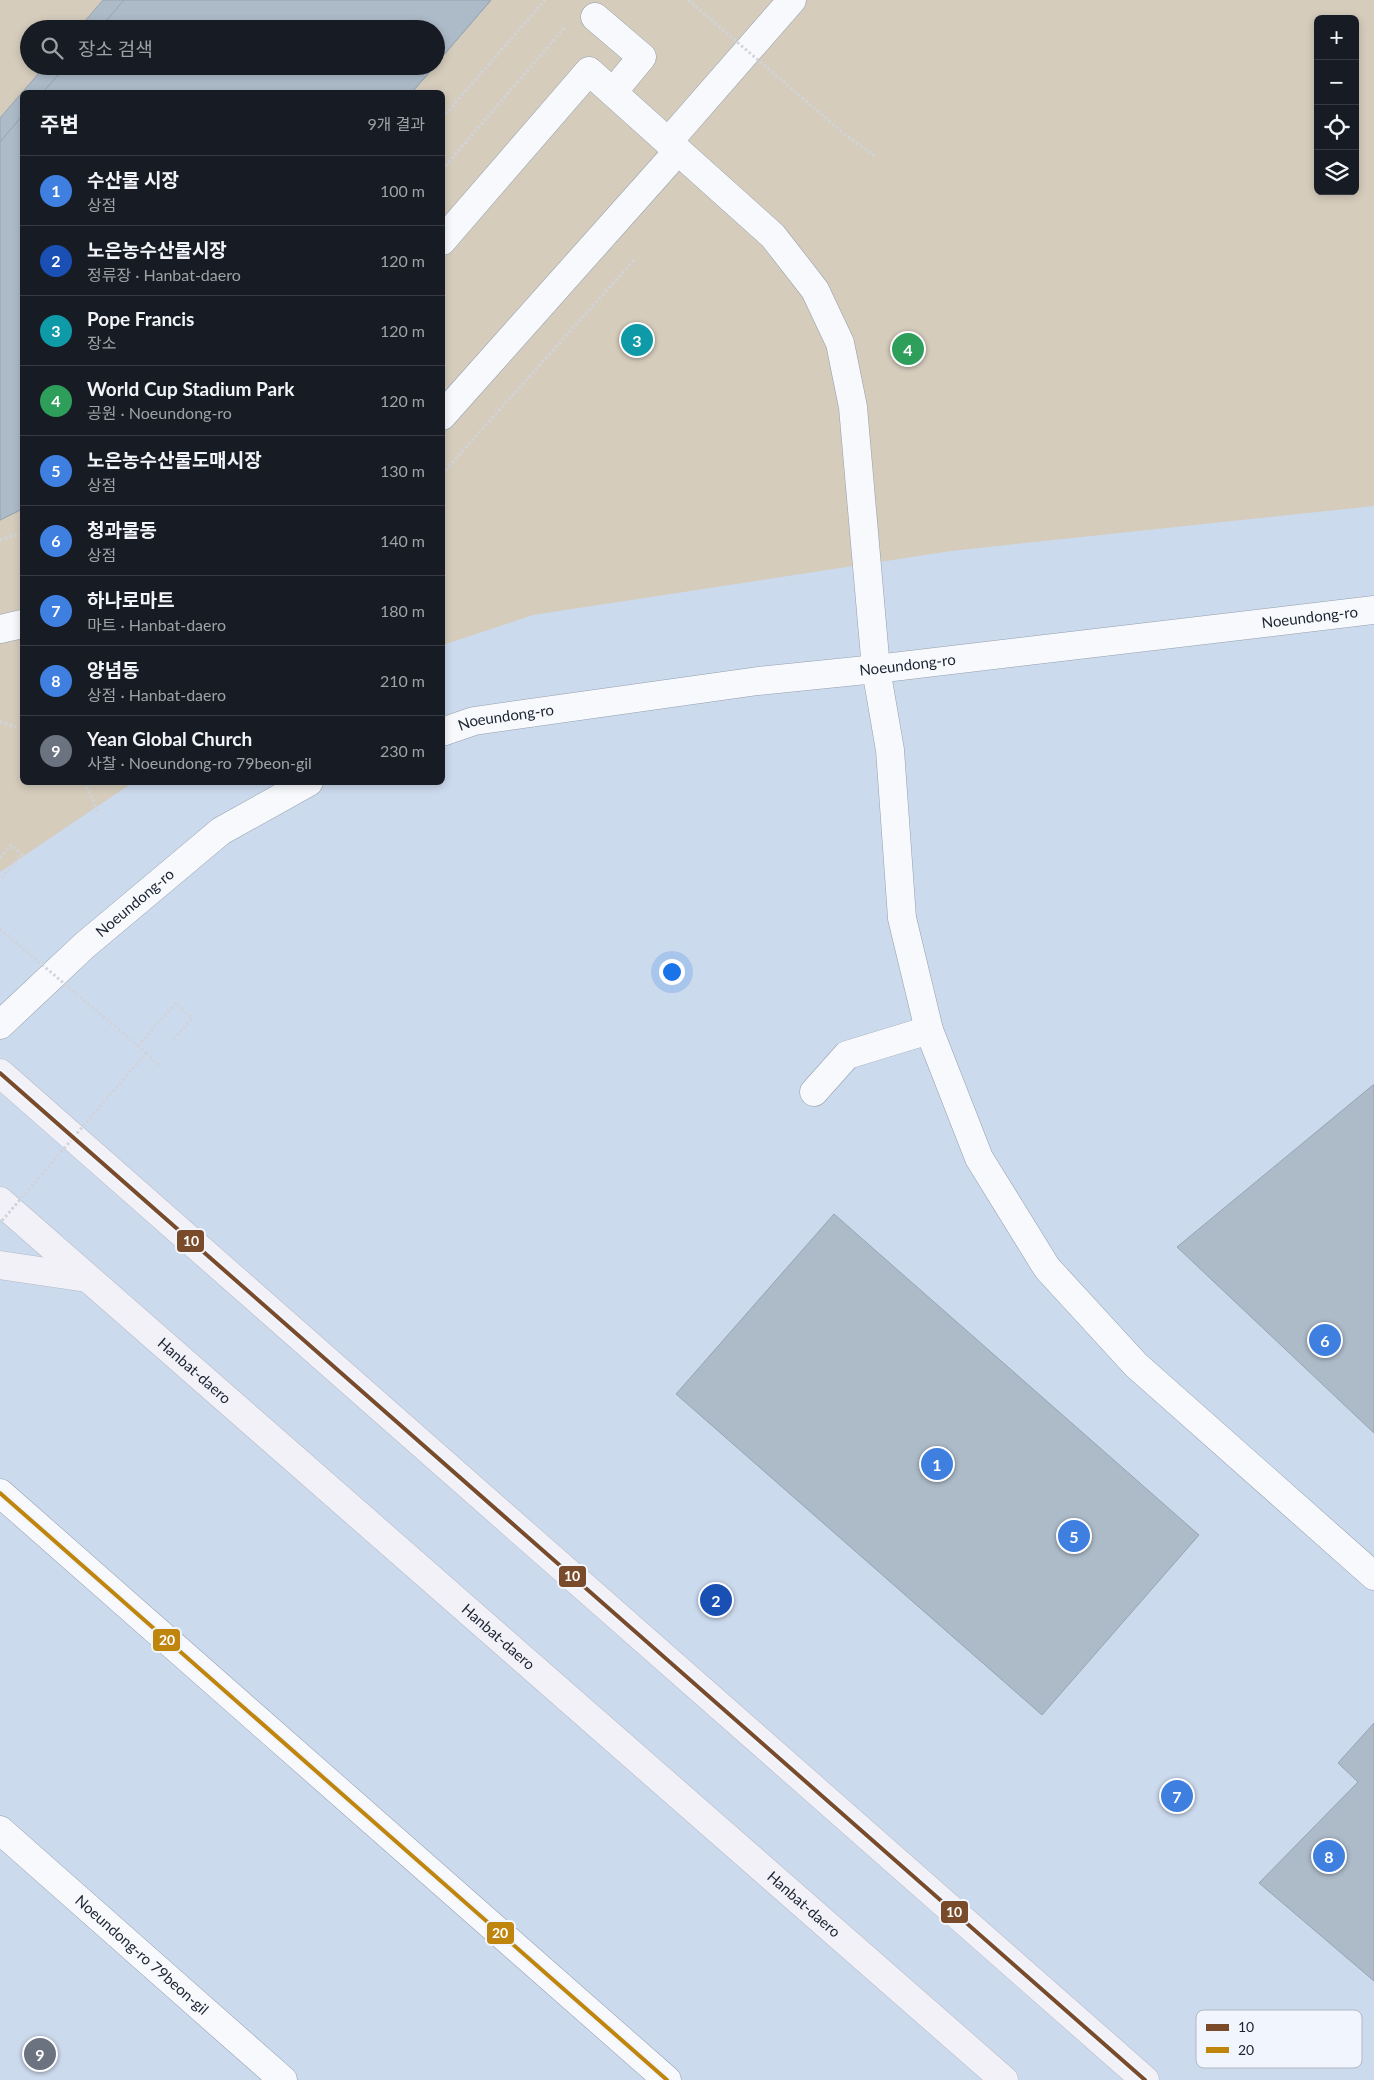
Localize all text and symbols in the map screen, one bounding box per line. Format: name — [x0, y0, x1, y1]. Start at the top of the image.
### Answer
map controls — [1314, 15, 1359, 195]
button: + — [1314, 15, 1359, 60]
search box — [20, 20, 445, 75]
icon: search — [38, 34, 66, 62]
text: 장소 검색 — [78, 37, 153, 60]
button: − — [1314, 60, 1359, 105]
button: locate — [1314, 105, 1359, 150]
text: 주변 — [40, 111, 79, 136]
text: 9개 결과 — [367, 114, 425, 133]
button: layers — [1314, 150, 1359, 195]
text: 수산물 시장 — [87, 168, 179, 191]
text: 1 — [51, 181, 61, 200]
text: 100 m — [380, 181, 425, 200]
text: 상점 — [87, 195, 116, 214]
text: 노은농수산물시장 — [87, 238, 227, 261]
text: 2 — [51, 251, 61, 270]
text: 120 m — [380, 251, 425, 270]
text: 정류장 · Hanbat-daero — [87, 265, 241, 284]
text: Pope Francis — [87, 307, 194, 330]
text: 3 — [51, 321, 61, 340]
text: 120 m — [380, 321, 425, 340]
pin: 3 — [621, 321, 653, 359]
pin: 4 — [892, 330, 924, 368]
text: 장소 — [87, 333, 116, 352]
text: World Cup Stadium Park — [87, 377, 294, 400]
text: 4 — [51, 391, 61, 410]
text: 120 m — [380, 391, 425, 410]
text: 공원 · Noeundong-ro — [87, 403, 232, 422]
text: 노은농수산물도매시장 — [87, 448, 262, 471]
text: 5 — [51, 461, 61, 480]
text: 130 m — [380, 461, 425, 480]
text: 상점 — [87, 475, 116, 494]
text: 청과물동 — [87, 518, 157, 541]
text: 6 — [51, 531, 61, 550]
text: 140 m — [380, 531, 425, 550]
text: 상점 — [87, 545, 116, 564]
text: 하나로마트 — [87, 588, 174, 611]
text: 7 — [51, 601, 61, 620]
text: 180 m — [380, 601, 425, 620]
street label: Noeundong-ro — [1260, 602, 1359, 631]
text: 마트 · Hanbat-daero — [87, 615, 226, 634]
street label: Noeundong-ro — [858, 650, 957, 679]
text: 양념동 — [87, 658, 139, 681]
text: 8 — [51, 671, 61, 690]
text: 210 m — [380, 671, 425, 690]
text: 상점 · Hanbat-daero — [87, 685, 226, 704]
street label: Noeundong-ro — [455, 700, 555, 734]
text: Yean Global Church — [87, 727, 252, 750]
text: 9 — [51, 741, 61, 760]
text: 230 m — [380, 741, 425, 760]
text: 사찰 · Noeundong-ro 79beon-gil — [87, 753, 312, 772]
street label: Noeundong-ro — [92, 864, 177, 940]
your location — [659, 959, 685, 985]
line badge: 10 — [176, 1229, 205, 1253]
text: 10 — [183, 1232, 199, 1249]
pin: 6 — [1309, 1321, 1341, 1359]
street label: Hanbat-daero — [155, 1333, 235, 1407]
pin: 1 — [921, 1445, 953, 1483]
pin: 5 — [1058, 1517, 1090, 1555]
line badge: 10 — [558, 1565, 587, 1588]
text: 10 — [564, 1567, 580, 1584]
pin: 2 — [700, 1581, 732, 1619]
street label: Hanbat-daero — [458, 1599, 539, 1673]
line badge: 20 — [152, 1628, 181, 1652]
text: 20 — [159, 1631, 175, 1648]
pin: 7 — [1161, 1777, 1193, 1815]
pin: 8 — [1313, 1837, 1345, 1875]
street label: Hanbat-daero — [764, 1867, 844, 1941]
street label: Noeundong-ro 79beon-gil — [72, 1891, 213, 2018]
line badge: 10 — [940, 1900, 969, 1924]
text: 10 — [946, 1903, 962, 1920]
line badge: 20 — [486, 1921, 515, 1945]
text: 20 — [492, 1924, 508, 1941]
legend — [1196, 2010, 1362, 2068]
text: 10 — [1238, 2018, 1254, 2035]
pin: 9 — [24, 2035, 56, 2073]
text: 20 — [1238, 2041, 1254, 2058]

